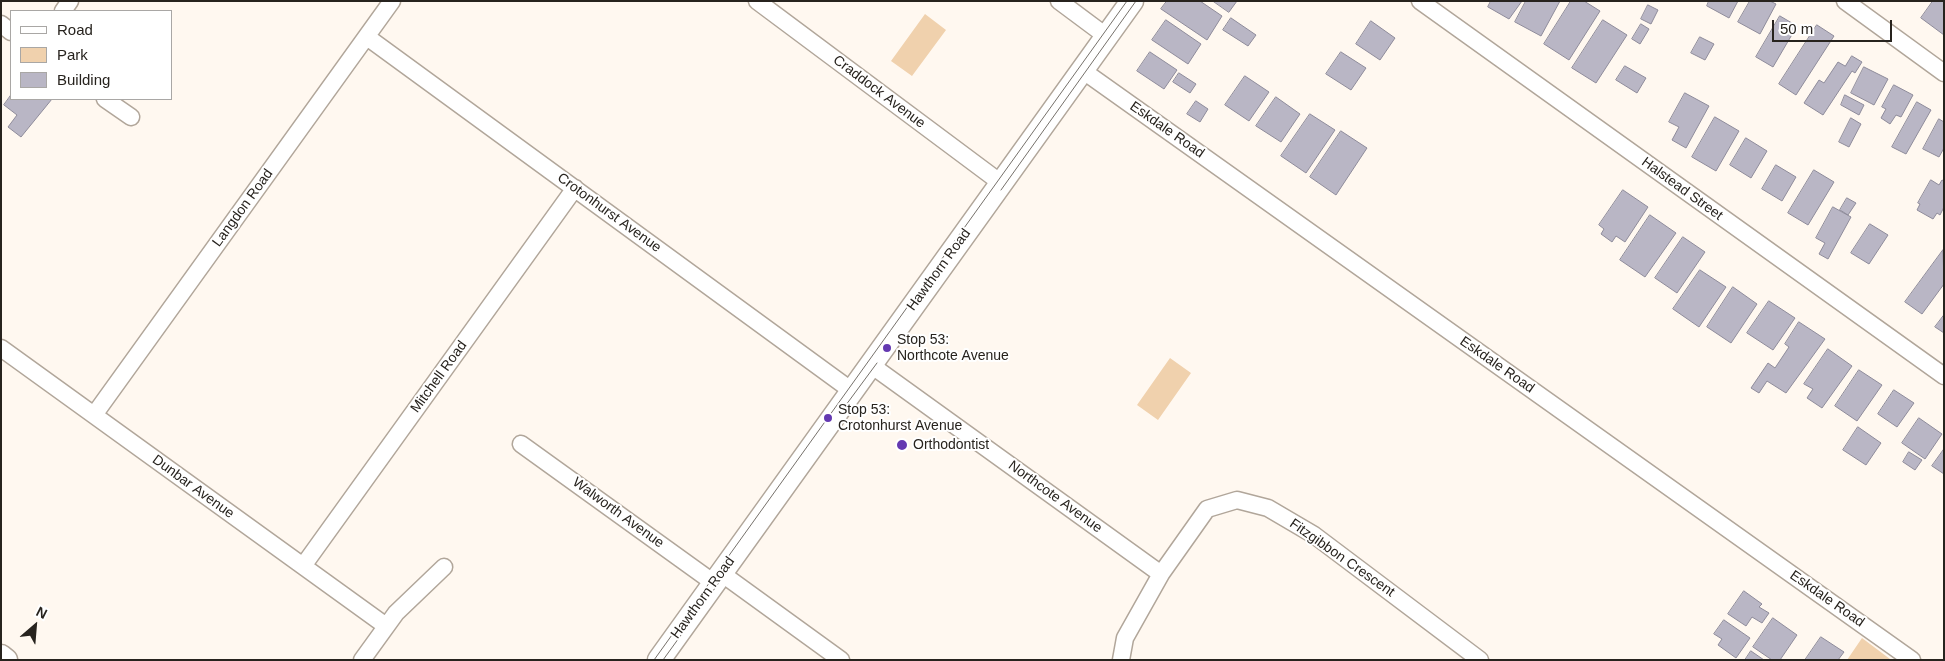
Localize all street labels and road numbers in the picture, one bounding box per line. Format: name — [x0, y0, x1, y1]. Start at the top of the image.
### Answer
street label: Craddock Avenue — [830, 52, 928, 132]
street label: Eskdale Road — [1126, 98, 1208, 162]
street label: Halstead Street — [1638, 154, 1726, 224]
street label: Langdon Road — [209, 166, 277, 250]
street label: Crotonhurst Avenue — [554, 170, 664, 256]
street label: Hawthorn Road — [904, 226, 974, 314]
street label: Eskdale Road — [1456, 333, 1538, 397]
street label: Mitchell Road — [407, 338, 471, 416]
street label: Dunbar Avenue — [149, 452, 237, 522]
street label: Northcote Avenue — [1005, 457, 1105, 537]
street label: Walworth Avenue — [569, 474, 667, 552]
street label: Fitzgibbon Crescent — [1286, 515, 1398, 601]
street label: Hawthorn Road — [668, 554, 738, 642]
street label: Eskdale Road — [1786, 567, 1868, 631]

